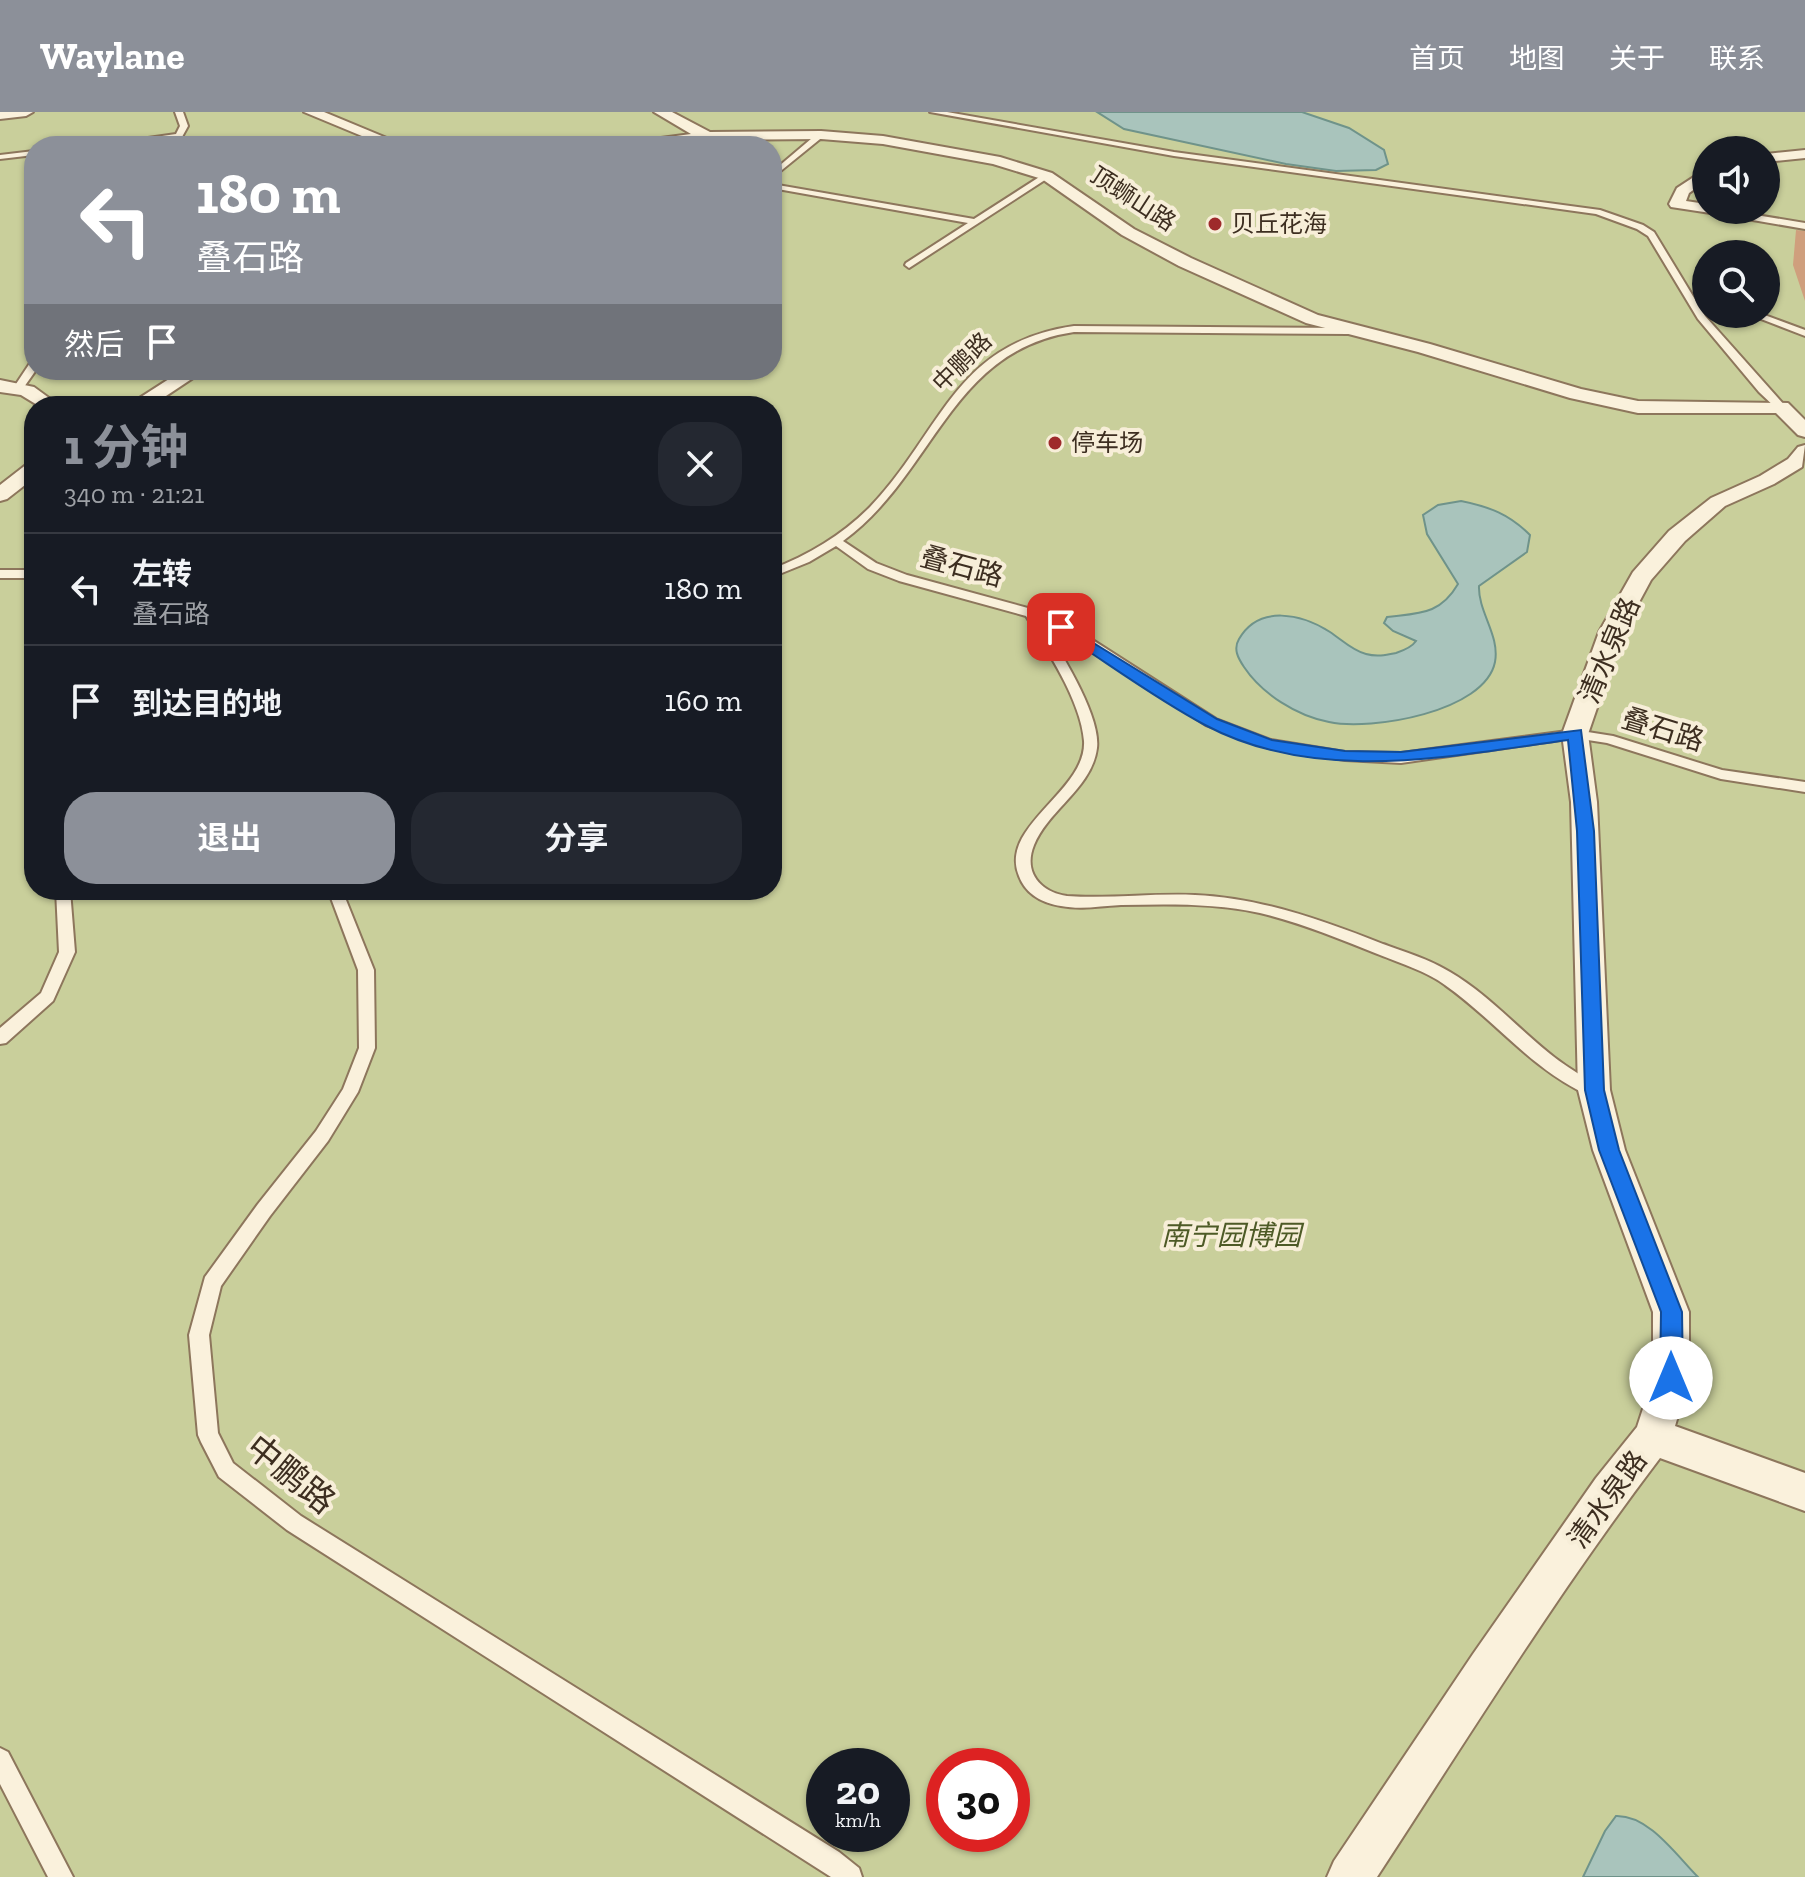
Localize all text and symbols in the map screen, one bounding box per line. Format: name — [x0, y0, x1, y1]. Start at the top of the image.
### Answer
text: Waylane — [40, 33, 185, 79]
text: 首页 — [1409, 42, 1465, 75]
text: 地图 — [1509, 42, 1565, 75]
text: 关于 — [1609, 42, 1665, 75]
text: 联系 — [1709, 42, 1765, 75]
map controls — [1692, 136, 1780, 328]
button: sound — [1692, 136, 1780, 224]
text: 180 m — [196, 160, 341, 227]
street label: 顶蛳山路 — [1085, 160, 1181, 237]
icon: left — [64, 168, 168, 272]
place label: 贝丘花海 — [1231, 209, 1327, 238]
marker: 贝丘花海 — [1206, 215, 1224, 233]
text: 叠石路 — [196, 236, 304, 279]
button: search — [1692, 240, 1780, 328]
icon: arrive — [140, 320, 184, 364]
street label: 中鹏路 — [926, 326, 997, 397]
text: 然后 — [64, 327, 124, 363]
text: 1 分钟 — [64, 419, 188, 476]
button: close — [658, 422, 742, 506]
place label: 停车场 — [1071, 428, 1143, 457]
marker: 停车场 — [1046, 434, 1064, 452]
text: 340 m · 21:21 — [64, 478, 204, 510]
street label: 叠石路 — [917, 540, 1007, 593]
text: 左转 — [132, 556, 192, 592]
icon: left — [64, 567, 108, 611]
text: 180 m — [664, 571, 742, 607]
street label: 清水泉路 — [1572, 592, 1647, 708]
pin — [1027, 593, 1095, 661]
text: 叠石路 — [132, 598, 210, 630]
icon: arrive — [1039, 605, 1083, 649]
icon: arrive — [64, 679, 108, 723]
text: 160 m — [665, 683, 742, 719]
text: 到达目的地 — [132, 686, 282, 722]
street label: 叠石路 — [1618, 701, 1708, 758]
button: 退出 — [64, 792, 395, 884]
button: 分享 — [411, 792, 742, 884]
park label: 南宁园博园 — [1161, 1219, 1305, 1252]
position arrow — [1629, 1336, 1713, 1420]
street label: 中鹏路 — [238, 1426, 343, 1522]
street label: 清水泉路 — [1561, 1444, 1654, 1554]
speed limit sign: 30 — [926, 1748, 1030, 1852]
text: 20 — [836, 1766, 880, 1814]
text: km/h — [835, 1808, 881, 1832]

